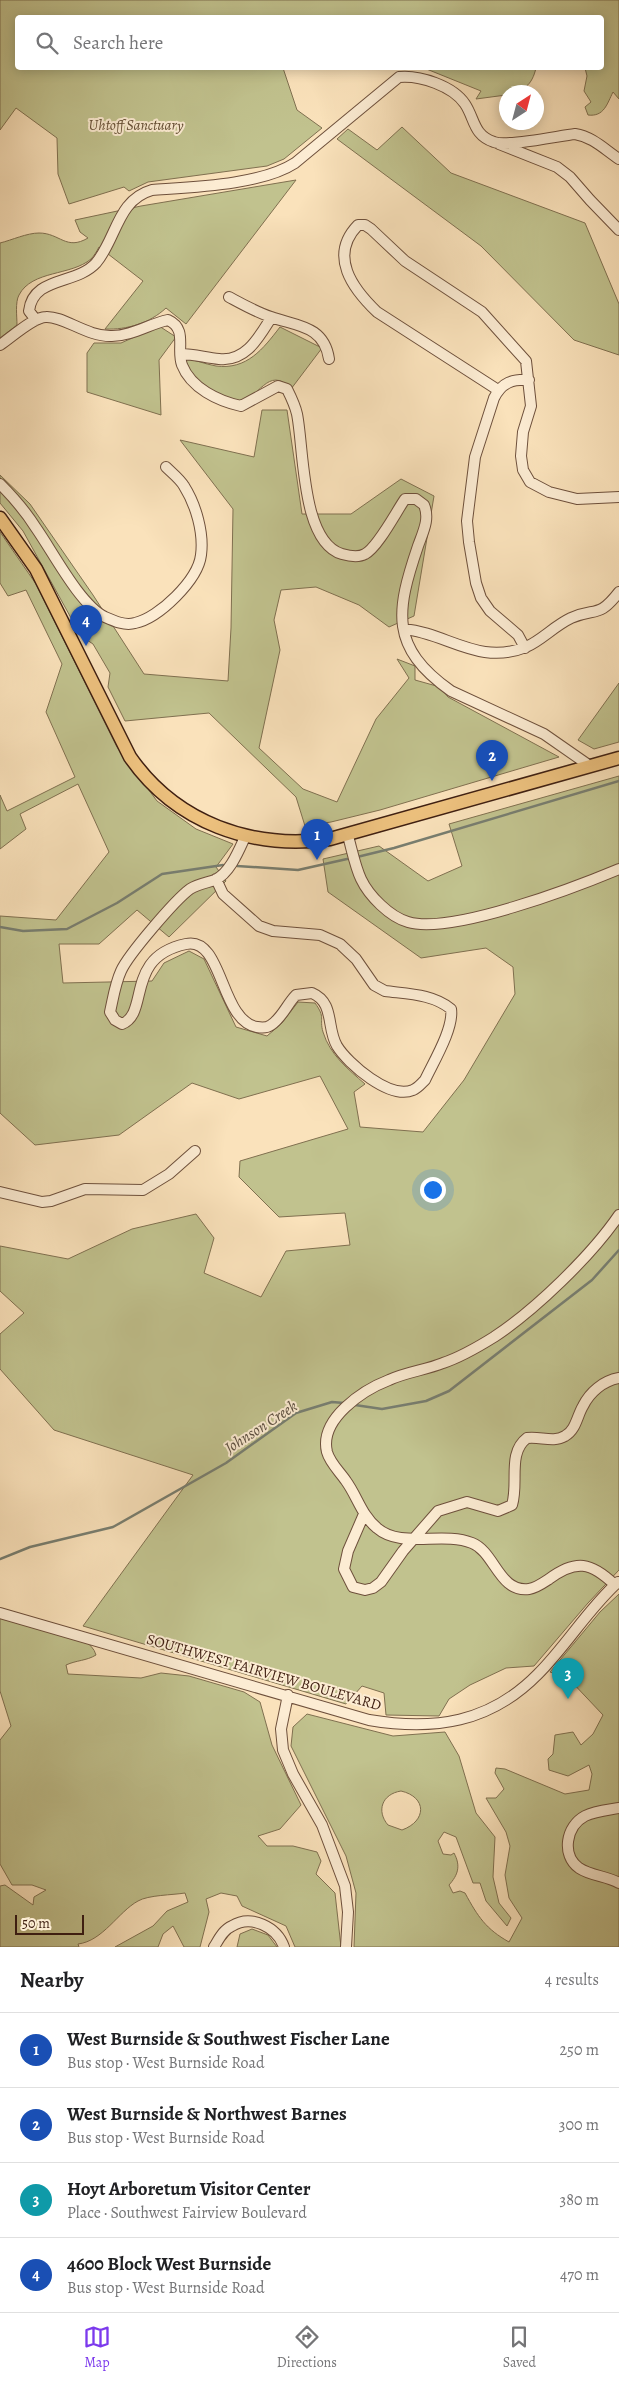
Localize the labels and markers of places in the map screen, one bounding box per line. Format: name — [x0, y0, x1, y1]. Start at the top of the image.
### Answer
pin: 4 — [70, 605, 102, 646]
pin: 2 — [476, 740, 508, 781]
pin: 1 — [301, 819, 333, 860]
pin: 3 — [552, 1658, 584, 1699]

